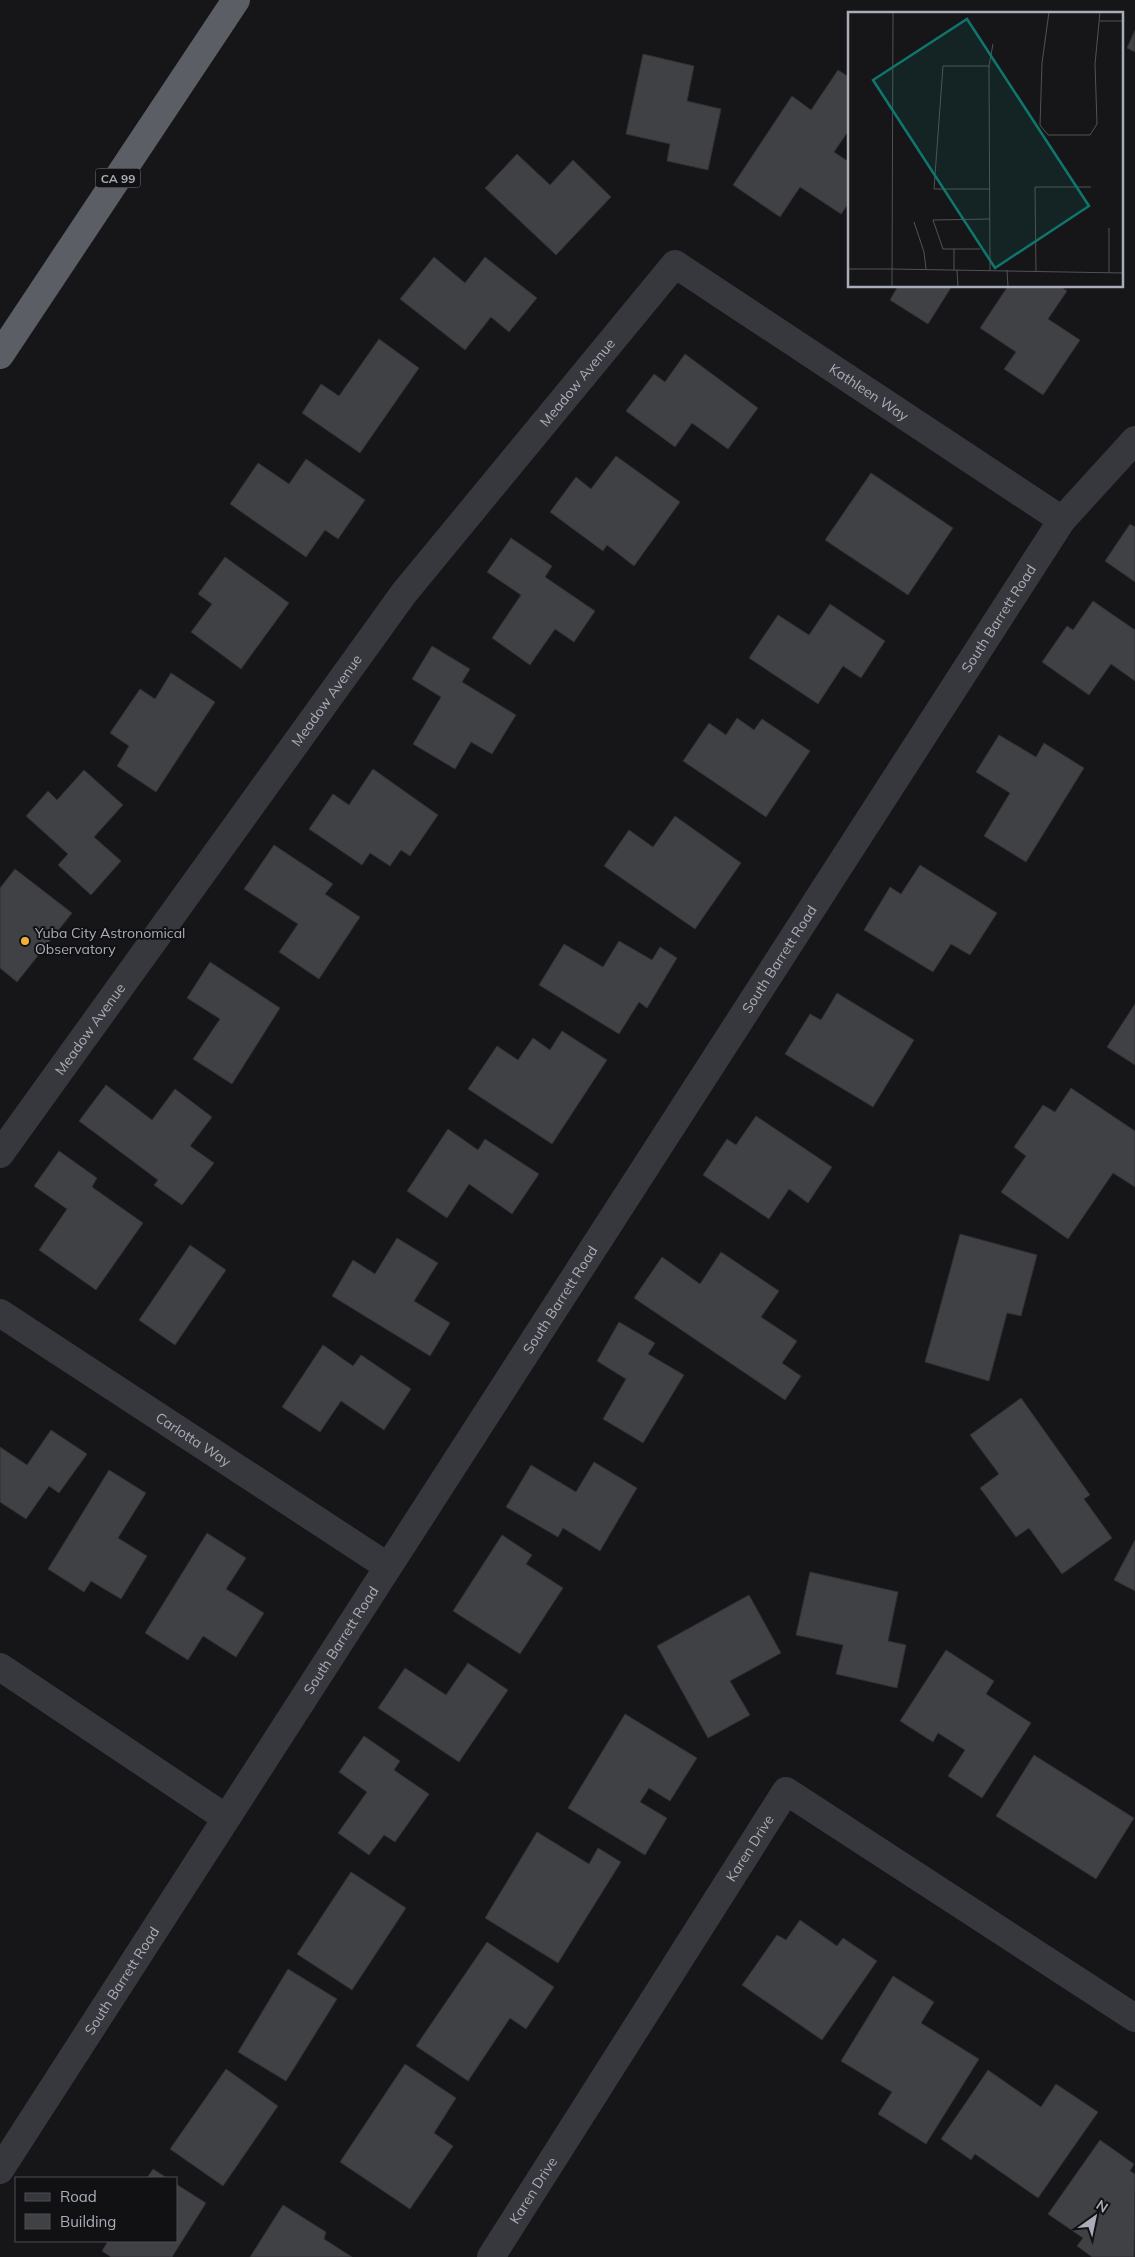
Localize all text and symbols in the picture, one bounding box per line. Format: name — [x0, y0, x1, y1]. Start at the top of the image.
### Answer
inset map — [848, 12, 1122, 288]
road number: CA 99 — [96, 168, 140, 188]
street label: Meadow Avenue — [536, 335, 619, 430]
street label: Kathleen Way — [826, 360, 912, 425]
street label: South Barrett Road — [957, 561, 1040, 676]
street label: Meadow Avenue — [288, 651, 366, 750]
street label: South Barrett Road — [738, 902, 821, 1017]
place label: Yuba City Astronomical Observatory — [34, 924, 185, 958]
marker: Yuba City Astronomical Observatory — [19, 935, 31, 947]
street label: Meadow Avenue — [51, 980, 129, 1079]
street label: South Barrett Road — [519, 1242, 602, 1357]
street label: Carlotta Way — [152, 1408, 235, 1471]
street label: South Barrett Road — [300, 1583, 382, 1698]
street label: Karen Drive — [722, 1811, 778, 1885]
street label: South Barrett Road — [80, 1923, 163, 2038]
street label: Karen Drive — [505, 2153, 561, 2227]
legend — [15, 2177, 178, 2242]
text: Road — [60, 2187, 97, 2206]
north arrow — [1070, 2192, 1120, 2242]
text: N — [1093, 2196, 1111, 2217]
text: Building — [60, 2212, 116, 2231]

